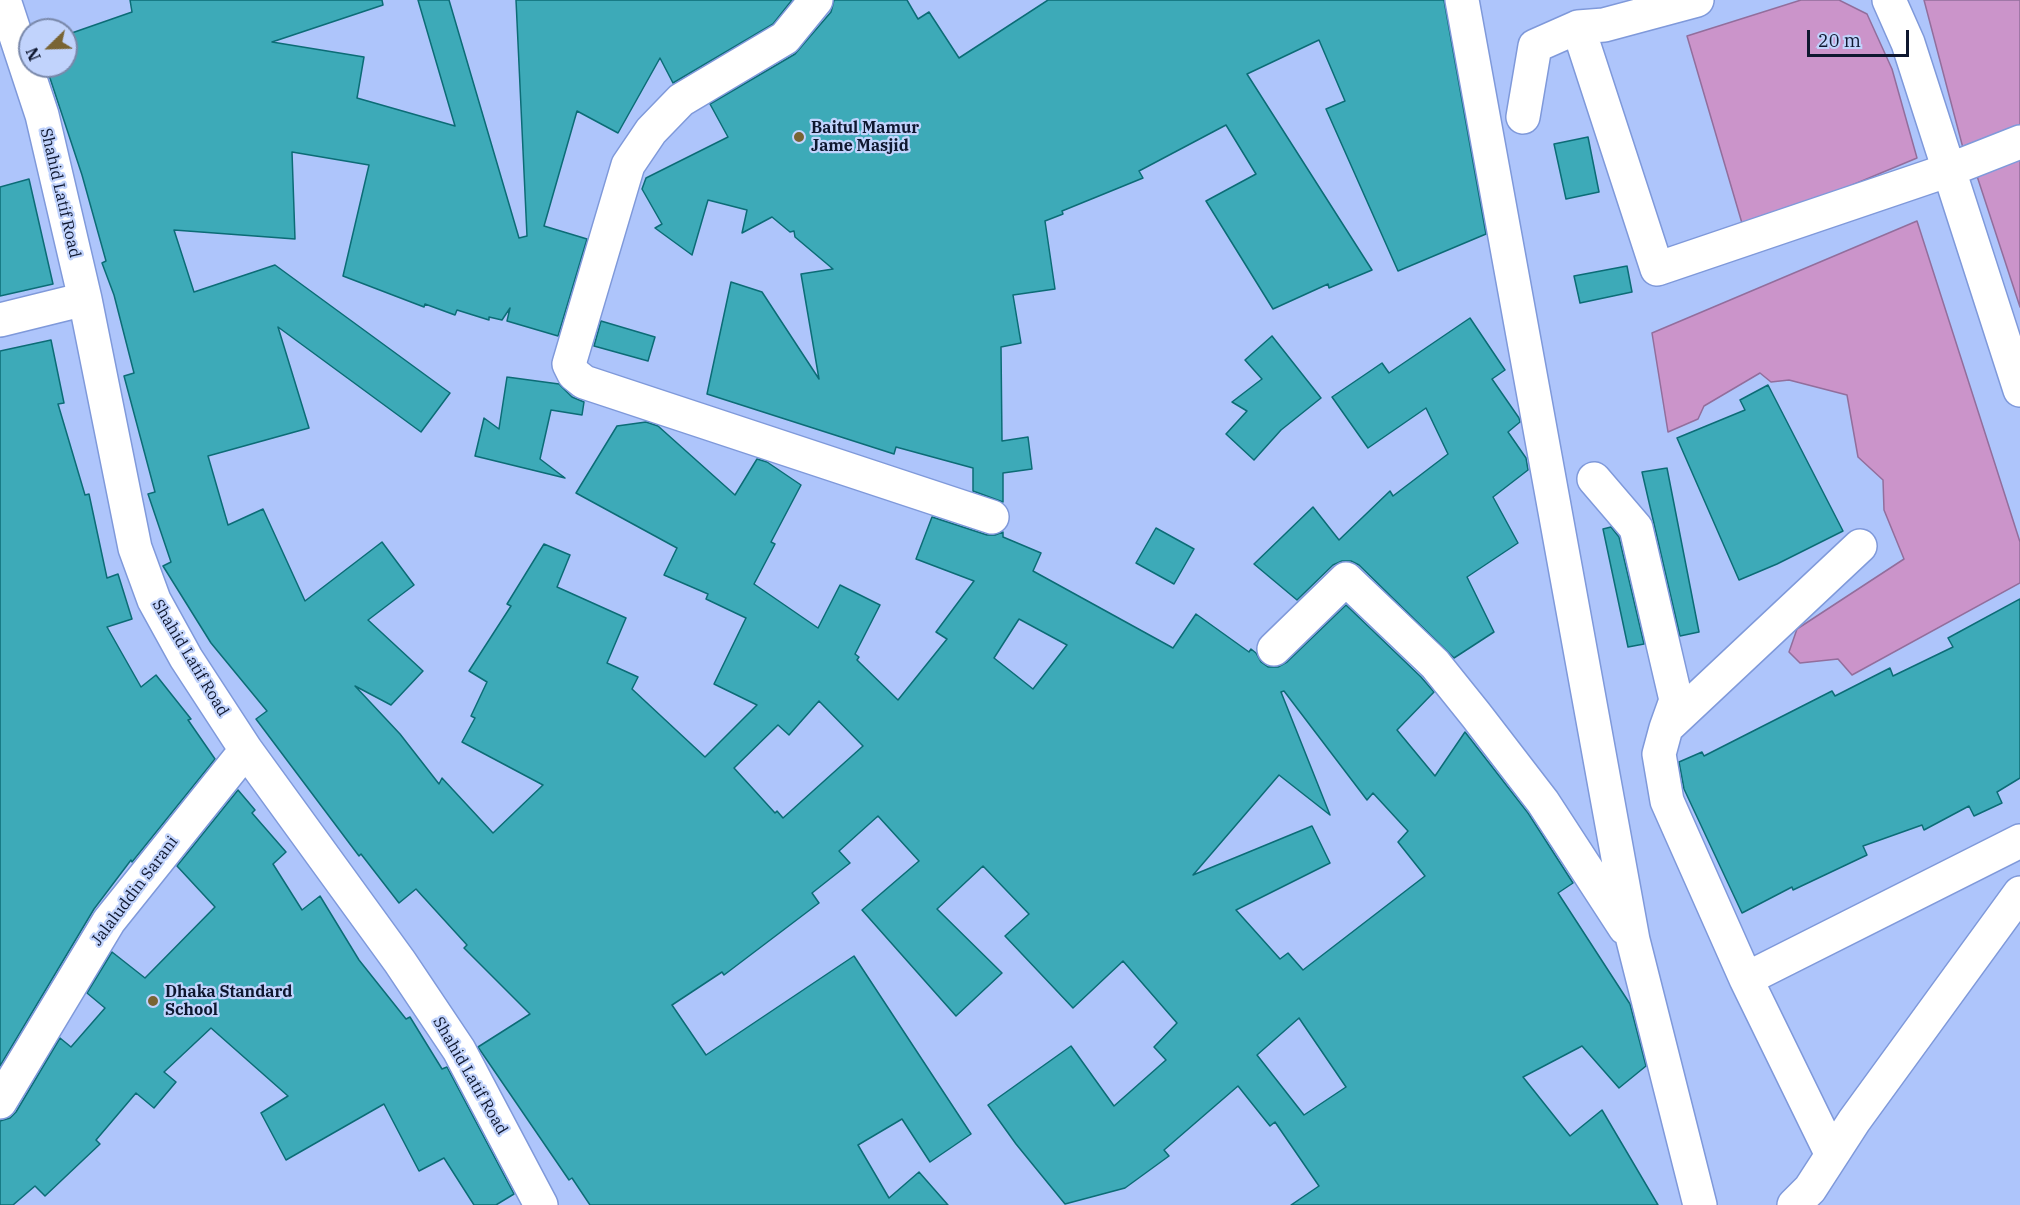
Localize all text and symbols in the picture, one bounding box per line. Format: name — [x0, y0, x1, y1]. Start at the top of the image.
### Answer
north arrow — [18, 18, 78, 78]
scale bar — [1810, 18, 1912, 56]
text: 20 m — [1818, 29, 1861, 52]
text: N — [22, 45, 45, 64]
place label: Baitul Mamur Jame Masjid — [811, 118, 919, 156]
street label: Shahid Latif Road — [36, 126, 84, 260]
marker: Baitul Mamur Jame Masjid — [792, 130, 806, 144]
street label: Shahid Latif Road — [148, 596, 232, 720]
street label: Jalaluddin Sarani — [88, 833, 182, 949]
place label: Dhaka Standard School — [165, 982, 292, 1020]
marker: Dhaka Standard School — [146, 994, 160, 1008]
street label: Shahid Latif Road — [429, 1014, 511, 1138]

